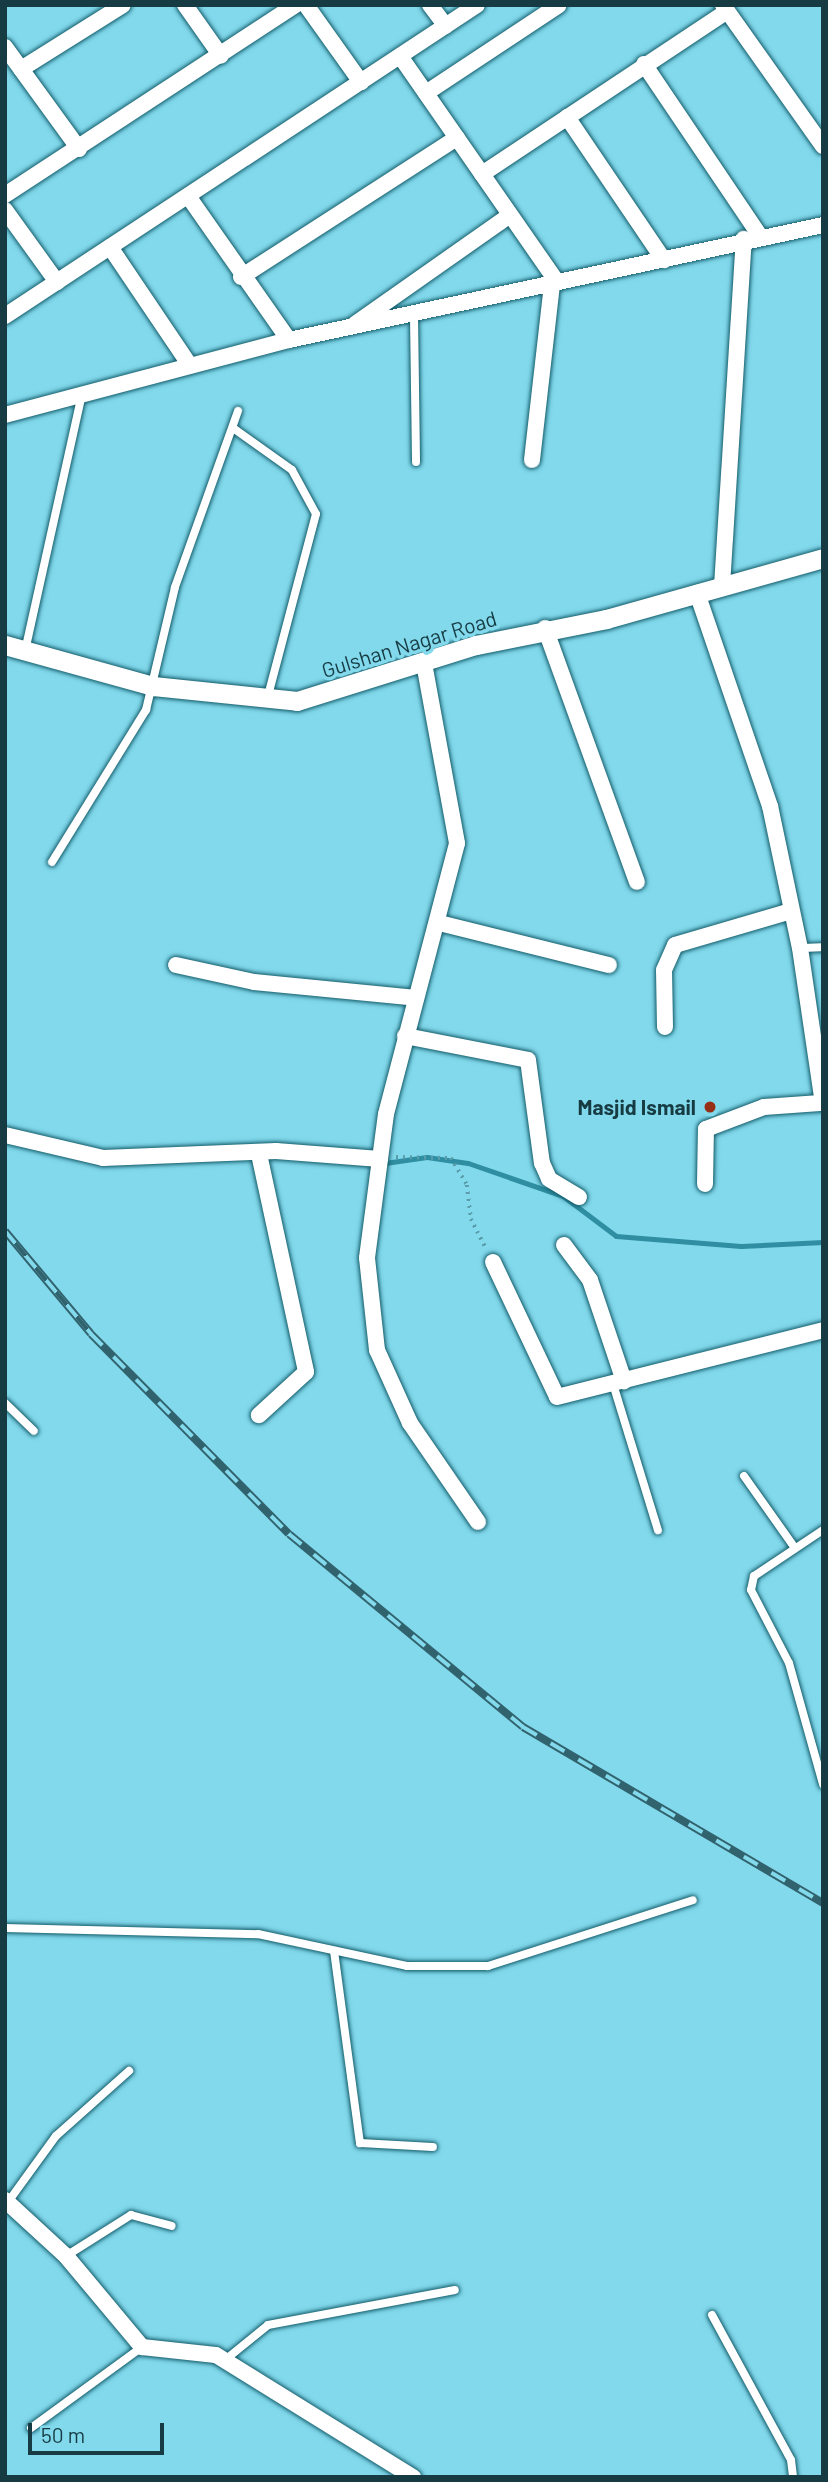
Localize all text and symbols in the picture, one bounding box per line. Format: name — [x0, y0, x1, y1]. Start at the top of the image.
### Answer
street label: Gulshan Nagar Road — [318, 605, 500, 683]
place label: Masjid Ismail — [577, 1094, 696, 1120]
marker: Masjid Ismail — [702, 1099, 718, 1115]
scale bar — [32, 2408, 168, 2452]
text: 50 m — [41, 2422, 85, 2447]

